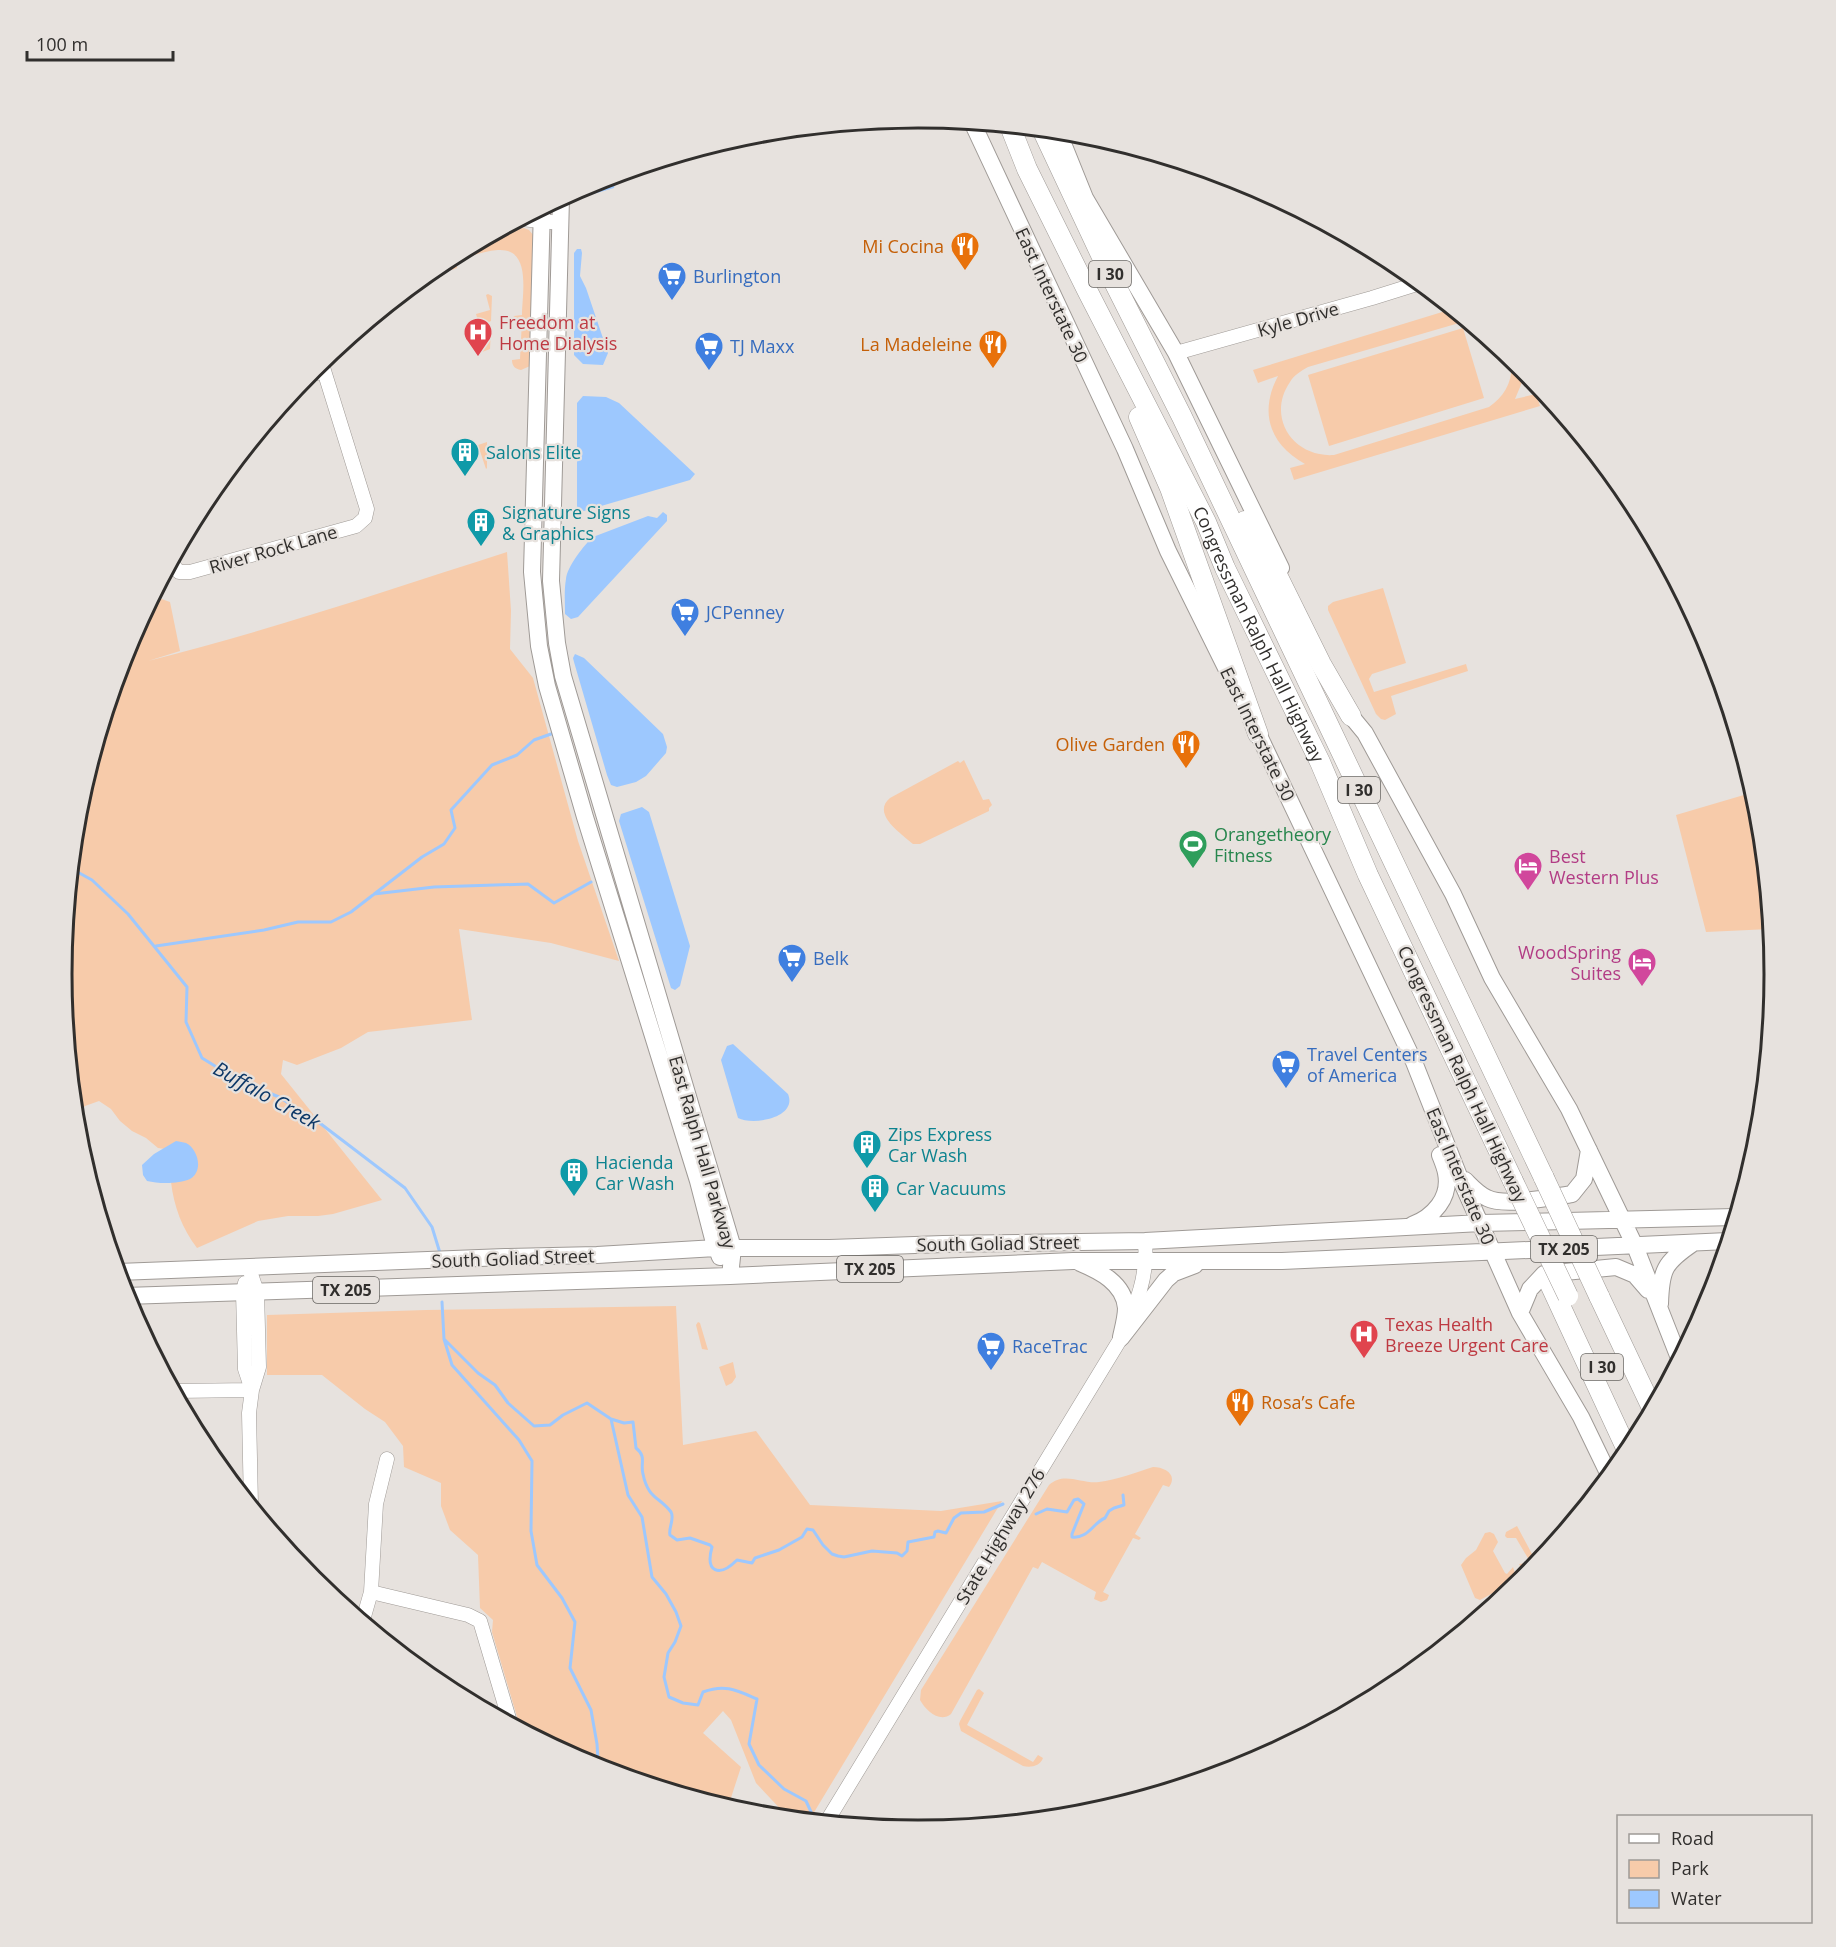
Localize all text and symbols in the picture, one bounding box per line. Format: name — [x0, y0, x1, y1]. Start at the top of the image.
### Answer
scale bar — [27, 24, 172, 62]
text: 100 m — [36, 32, 88, 56]
street label: East Interstate 30 — [1010, 224, 1094, 366]
restaurant icon: Mi Cocina — [949, 230, 981, 272]
place label: Mi Cocina — [862, 234, 944, 258]
supermarket icon: Burlington — [656, 260, 688, 302]
road number: I 30 — [1089, 261, 1131, 287]
place label: Burlington — [693, 264, 781, 288]
street label: Kyle Drive — [1255, 296, 1341, 342]
place label: Freedom at Home Dialysis — [499, 310, 617, 355]
hospital icon: Freedom at Home Dialysis — [462, 316, 494, 358]
restaurant icon: La Madeleine — [977, 328, 1009, 370]
supermarket icon: TJ Maxx — [693, 330, 725, 372]
place label: La Madeleine — [860, 332, 972, 356]
place label: TJ Maxx — [730, 334, 795, 358]
building icon: Salons Elite — [449, 436, 481, 478]
place label: Salons Elite — [486, 440, 581, 464]
place label: Signature Signs & Graphics — [502, 500, 631, 545]
street label: Congressman Ralph Hall Highway — [1188, 502, 1331, 767]
building icon: Signature Signs & Graphics — [465, 506, 497, 548]
street label: River Rock Lane — [206, 519, 340, 579]
supermarket icon: JCPenney — [669, 596, 701, 638]
place label: JCPenney — [704, 600, 785, 624]
street label: East Interstate 30 — [1215, 663, 1301, 805]
restaurant icon: Olive Garden — [1170, 728, 1202, 770]
place label: Olive Garden — [1056, 732, 1165, 756]
road number: I 30 — [1338, 777, 1380, 803]
place label: Orangetheory Fitness — [1214, 822, 1332, 867]
sports icon: Orangetheory Fitness — [1177, 828, 1209, 870]
place label: Best Western Plus — [1549, 844, 1659, 889]
hotel icon: Best Western Plus — [1512, 850, 1544, 892]
place label: WoodSpring Suites — [1518, 940, 1621, 985]
supermarket icon: Belk — [776, 942, 808, 984]
street label: Congressman Ralph Hall Highway — [1393, 942, 1534, 1207]
place label: Belk — [813, 946, 849, 970]
hotel icon: WoodSpring Suites — [1626, 946, 1658, 988]
place label: Travel Centers of America — [1307, 1042, 1428, 1087]
supermarket icon: Travel Centers of America — [1270, 1048, 1302, 1090]
street label: East Ralph Hall Parkway — [664, 1053, 742, 1252]
water label: Buffalo Creek — [209, 1055, 326, 1136]
street label: East Interstate 30 — [1421, 1104, 1501, 1248]
place label: Zips Express Car Wash — [888, 1122, 992, 1167]
building icon: Zips Express Car Wash — [851, 1128, 883, 1170]
place label: Hacienda Car Wash — [595, 1150, 675, 1195]
building icon: Hacienda Car Wash — [558, 1156, 590, 1198]
building icon: Car Vacuums — [859, 1172, 891, 1214]
place label: Car Vacuums — [896, 1176, 1006, 1200]
street label: South Goliad Street — [916, 1230, 1080, 1256]
road number: TX 205 — [1531, 1236, 1597, 1262]
street label: South Goliad Street — [431, 1243, 595, 1273]
road number: TX 205 — [837, 1256, 903, 1282]
road number: TX 205 — [313, 1277, 379, 1303]
place label: Texas Health Breeze Urgent Care — [1385, 1312, 1549, 1357]
hospital icon: Texas Health Breeze Urgent Care — [1348, 1318, 1380, 1360]
supermarket icon: RaceTrac — [975, 1330, 1007, 1372]
place label: RaceTrac — [1012, 1334, 1088, 1358]
road number: I 30 — [1581, 1354, 1623, 1380]
restaurant icon: Rosa’s Cafe — [1224, 1386, 1256, 1428]
place label: Rosa’s Cafe — [1261, 1390, 1355, 1414]
street label: State Highway 276 — [950, 1464, 1050, 1608]
legend — [1617, 1815, 1812, 1923]
text: Road — [1671, 1826, 1714, 1850]
text: Park — [1671, 1856, 1709, 1880]
text: Water — [1671, 1886, 1722, 1910]

